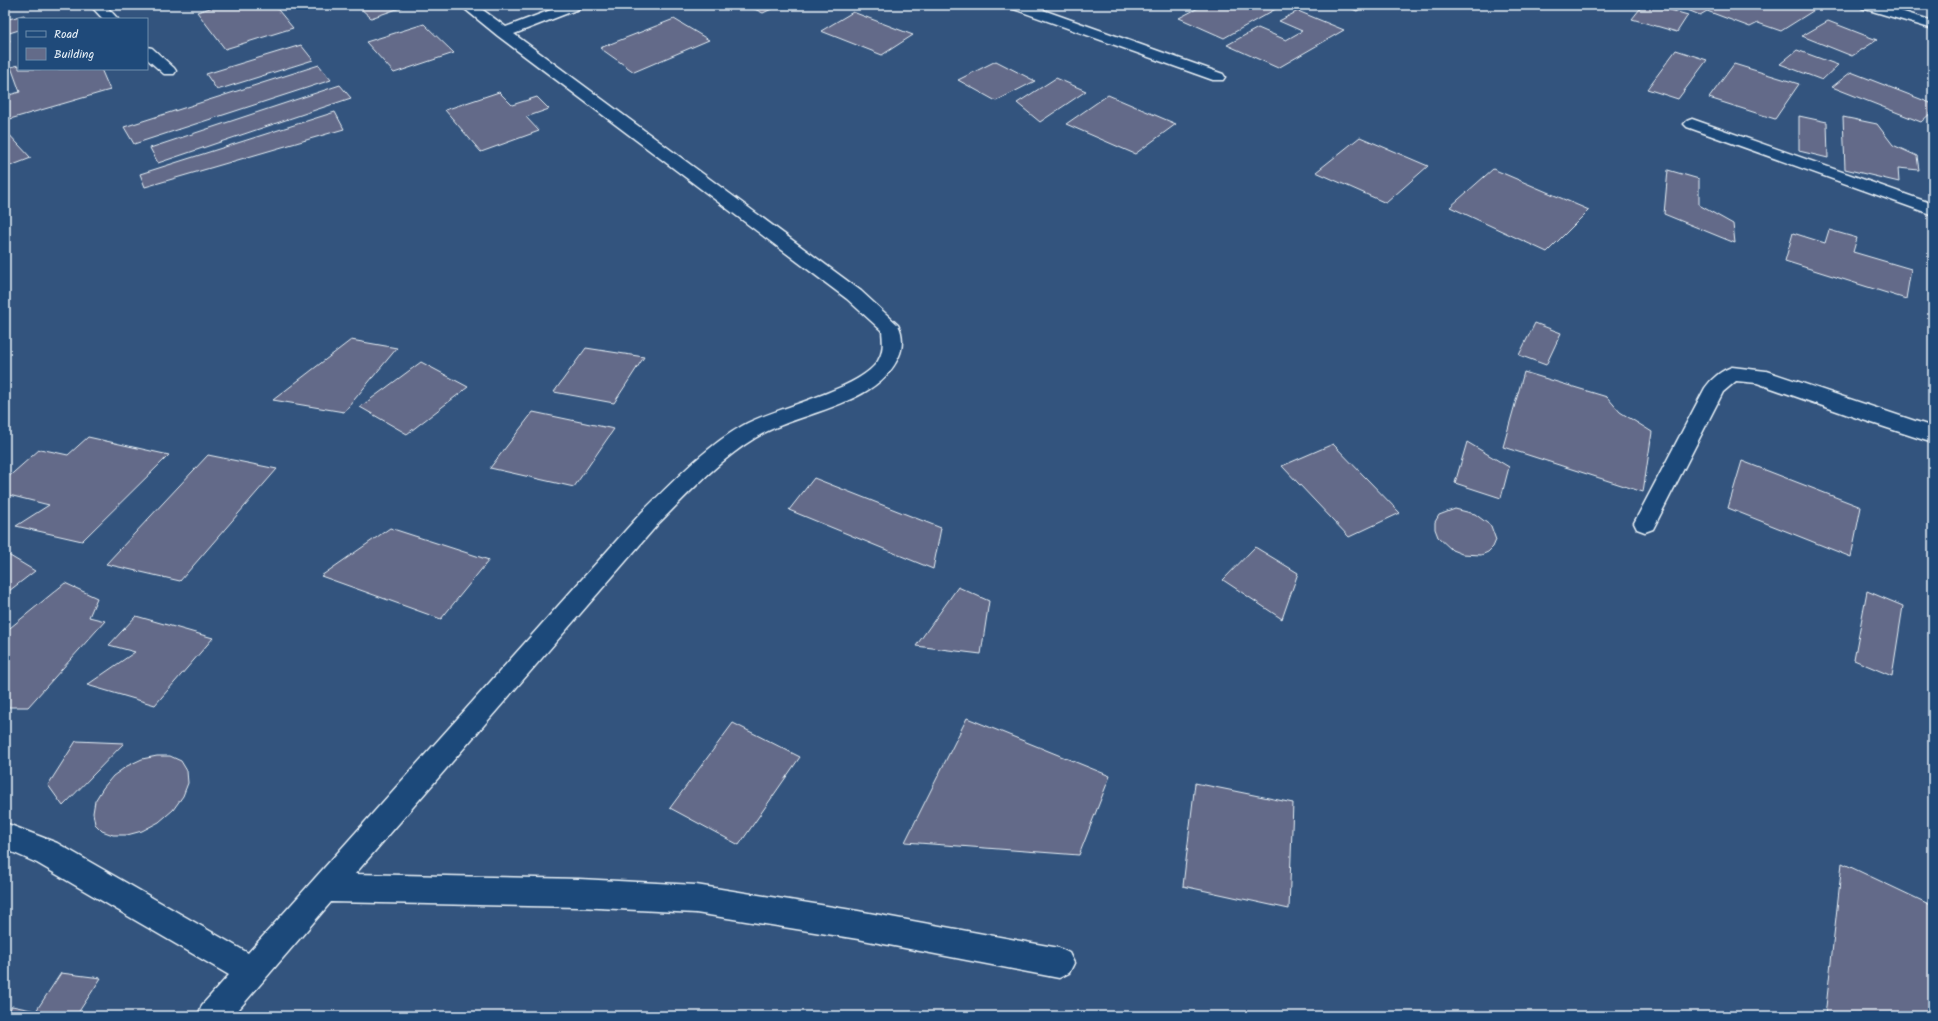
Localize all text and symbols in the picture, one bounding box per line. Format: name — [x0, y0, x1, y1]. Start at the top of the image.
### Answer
legend — [18, 18, 148, 70]
text: Road — [54, 25, 79, 44]
text: Building — [54, 45, 94, 64]

